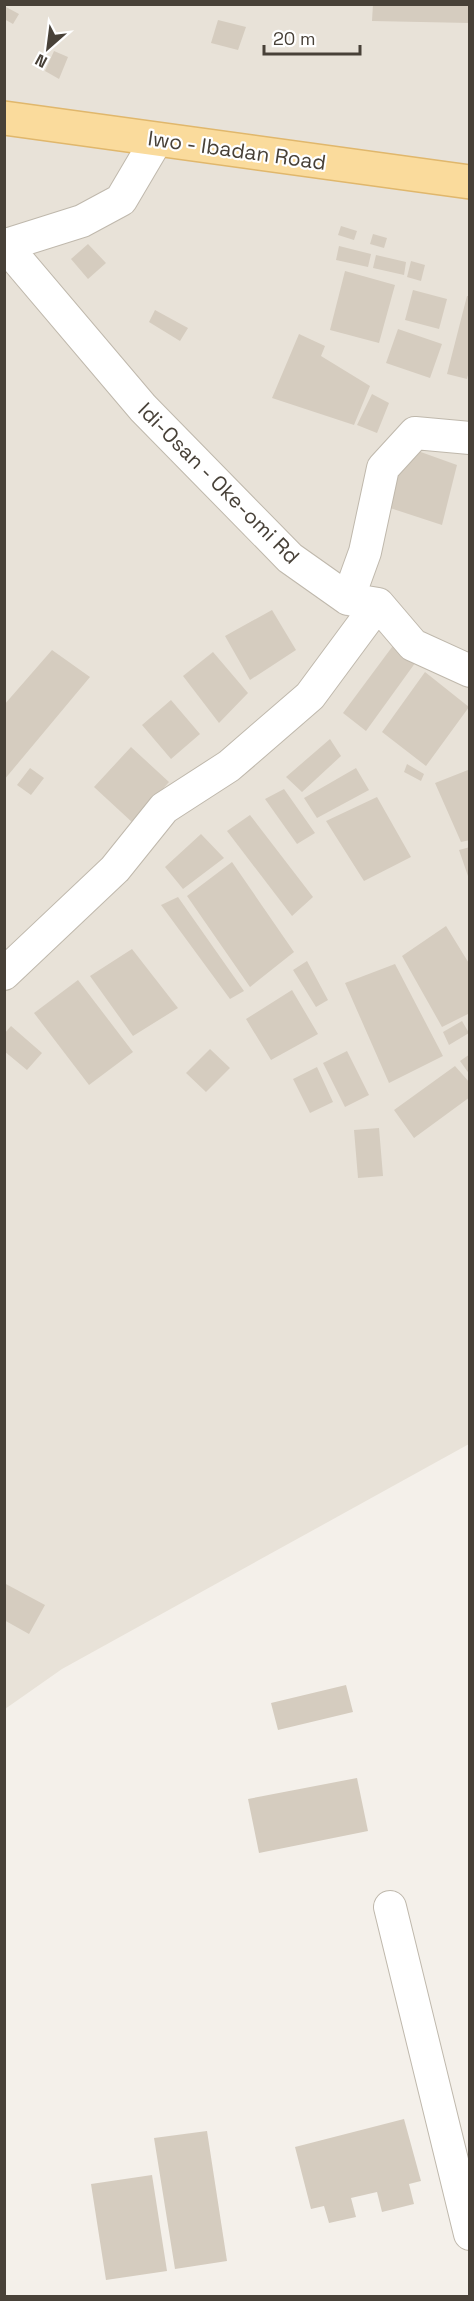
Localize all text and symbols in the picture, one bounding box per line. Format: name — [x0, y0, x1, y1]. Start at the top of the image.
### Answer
north arrow — [18, 18, 78, 78]
scale bar — [264, 18, 360, 56]
text: 20 m — [273, 27, 316, 50]
text: N — [32, 49, 51, 73]
street label: Iwo - Ibadan Road — [146, 124, 328, 176]
street label: Idi-Osan - Oke-omi Rd — [133, 397, 305, 569]

